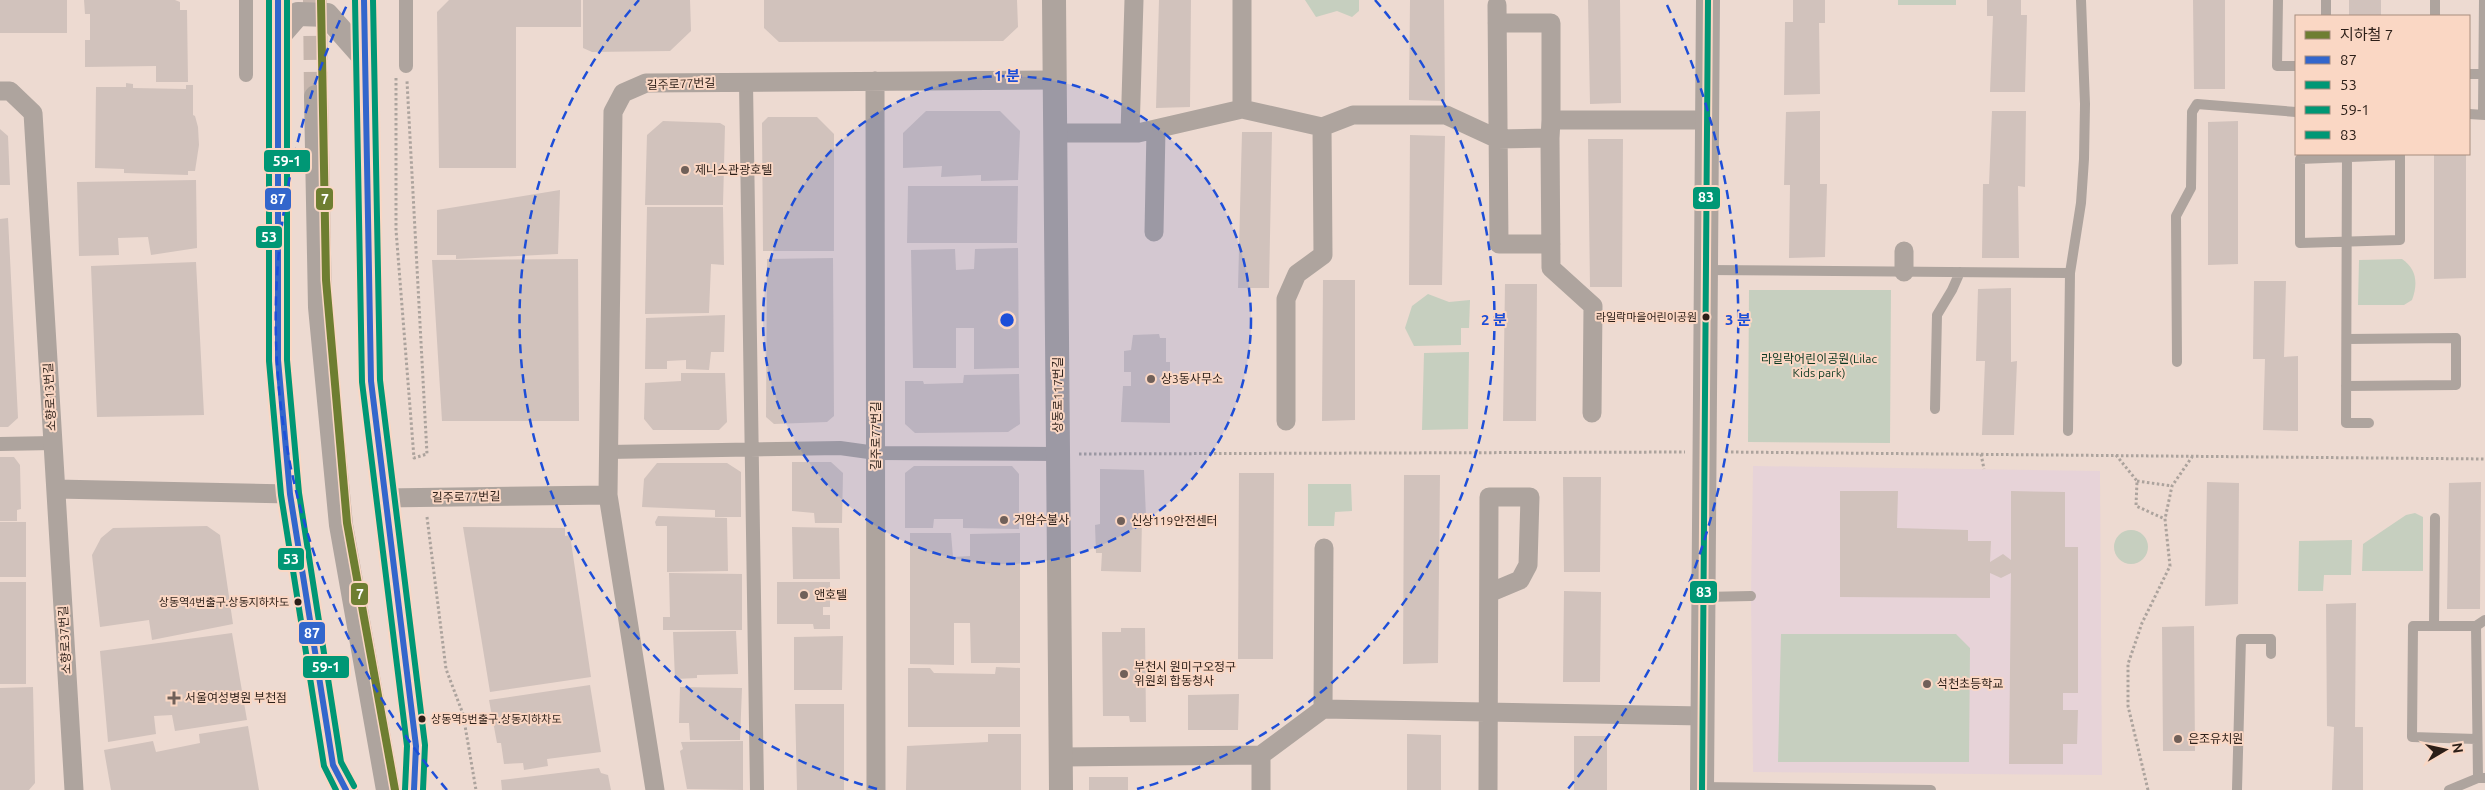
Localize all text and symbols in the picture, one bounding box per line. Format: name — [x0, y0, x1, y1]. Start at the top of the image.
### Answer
legend — [2295, 15, 2470, 155]
text: 지하철 7 — [2340, 26, 2393, 43]
text: 87 — [2340, 51, 2357, 68]
text: 1 분 — [994, 67, 1020, 84]
street label: 길주로77번길 — [646, 76, 716, 91]
text: 53 — [2340, 76, 2357, 93]
text: 59-1 — [2340, 101, 2370, 118]
text: 83 — [2340, 126, 2357, 143]
line badge: 59-1 — [263, 149, 311, 173]
text: 59-1 — [273, 153, 301, 169]
place label: 제니스관광호텔 — [695, 163, 772, 176]
marker: 제니스관광호텔 — [679, 164, 691, 176]
line badge: 83 — [1692, 186, 1721, 210]
line badge: 87 — [264, 187, 292, 211]
line badge: 7 — [315, 187, 334, 211]
text: 83 — [1698, 189, 1714, 205]
text: 87 — [270, 191, 286, 207]
text: 7 — [321, 191, 329, 207]
line badge: 53 — [255, 225, 283, 249]
text: 53 — [261, 229, 277, 245]
centre of rings — [998, 311, 1016, 329]
text: 2 분 — [1481, 311, 1507, 328]
place label: 라일락마을어린이공원 — [1596, 311, 1697, 323]
text: 3 분 — [1725, 311, 1751, 328]
marker: 라일락마을어린이공원 — [1701, 312, 1711, 322]
park label: 라일락어린이공원(Lilac Kids park) — [1761, 352, 1877, 380]
street label: 상동로117번길 — [1051, 357, 1064, 433]
street label: 소향로13번길 — [41, 362, 58, 432]
place label: 상3동사무소 — [1161, 372, 1223, 385]
marker: 상3동사무소 — [1145, 373, 1157, 385]
street label: 길주로77번길 — [869, 402, 882, 470]
street label: 길주로77번길 — [432, 489, 500, 504]
place label: 거암수불사 — [1014, 513, 1069, 526]
marker: 거암수불사 — [998, 514, 1010, 526]
place label: 신상119안전센터 — [1131, 514, 1218, 527]
marker: 신상119안전센터 — [1115, 515, 1127, 527]
line badge: 53 — [277, 547, 305, 571]
text: 53 — [283, 551, 299, 567]
line badge: 83 — [1689, 580, 1718, 604]
line badge: 7 — [350, 582, 369, 606]
text: 83 — [1696, 584, 1712, 600]
text: 7 — [356, 586, 364, 602]
place label: 앤호텔 — [814, 588, 847, 601]
marker: 앤호텔 — [798, 589, 810, 601]
place label: 상동역4번출구.상동지하차도 — [159, 596, 289, 608]
marker: 상동역4번출구.상동지하차도 — [293, 597, 303, 607]
street label: 소향로37번길 — [56, 605, 73, 675]
line badge: 87 — [298, 621, 326, 645]
text: 87 — [304, 625, 320, 641]
line badge: 59-1 — [302, 655, 350, 679]
text: 59-1 — [312, 659, 340, 675]
place label: 부천시 원미구오정구 위원회 합동청사 — [1134, 660, 1236, 687]
marker: 부천시 원미구오정구 위원회 합동청사 — [1118, 668, 1130, 680]
place label: 석천초등학교 — [1937, 677, 2003, 690]
marker: 석천초등학교 — [1921, 678, 1933, 690]
marker: 서울여성병원 부천점 — [167, 691, 181, 705]
place label: 서울여성병원 부천점 — [185, 691, 287, 704]
place label: 상동역5번출구.상동지하차도 — [431, 713, 561, 725]
marker: 상동역5번출구.상동지하차도 — [417, 714, 427, 724]
north arrow — [2420, 725, 2470, 775]
place label: 은조유치원 — [2188, 732, 2243, 745]
marker: 은조유치원 — [2172, 733, 2184, 745]
text: N — [2449, 742, 2467, 754]

